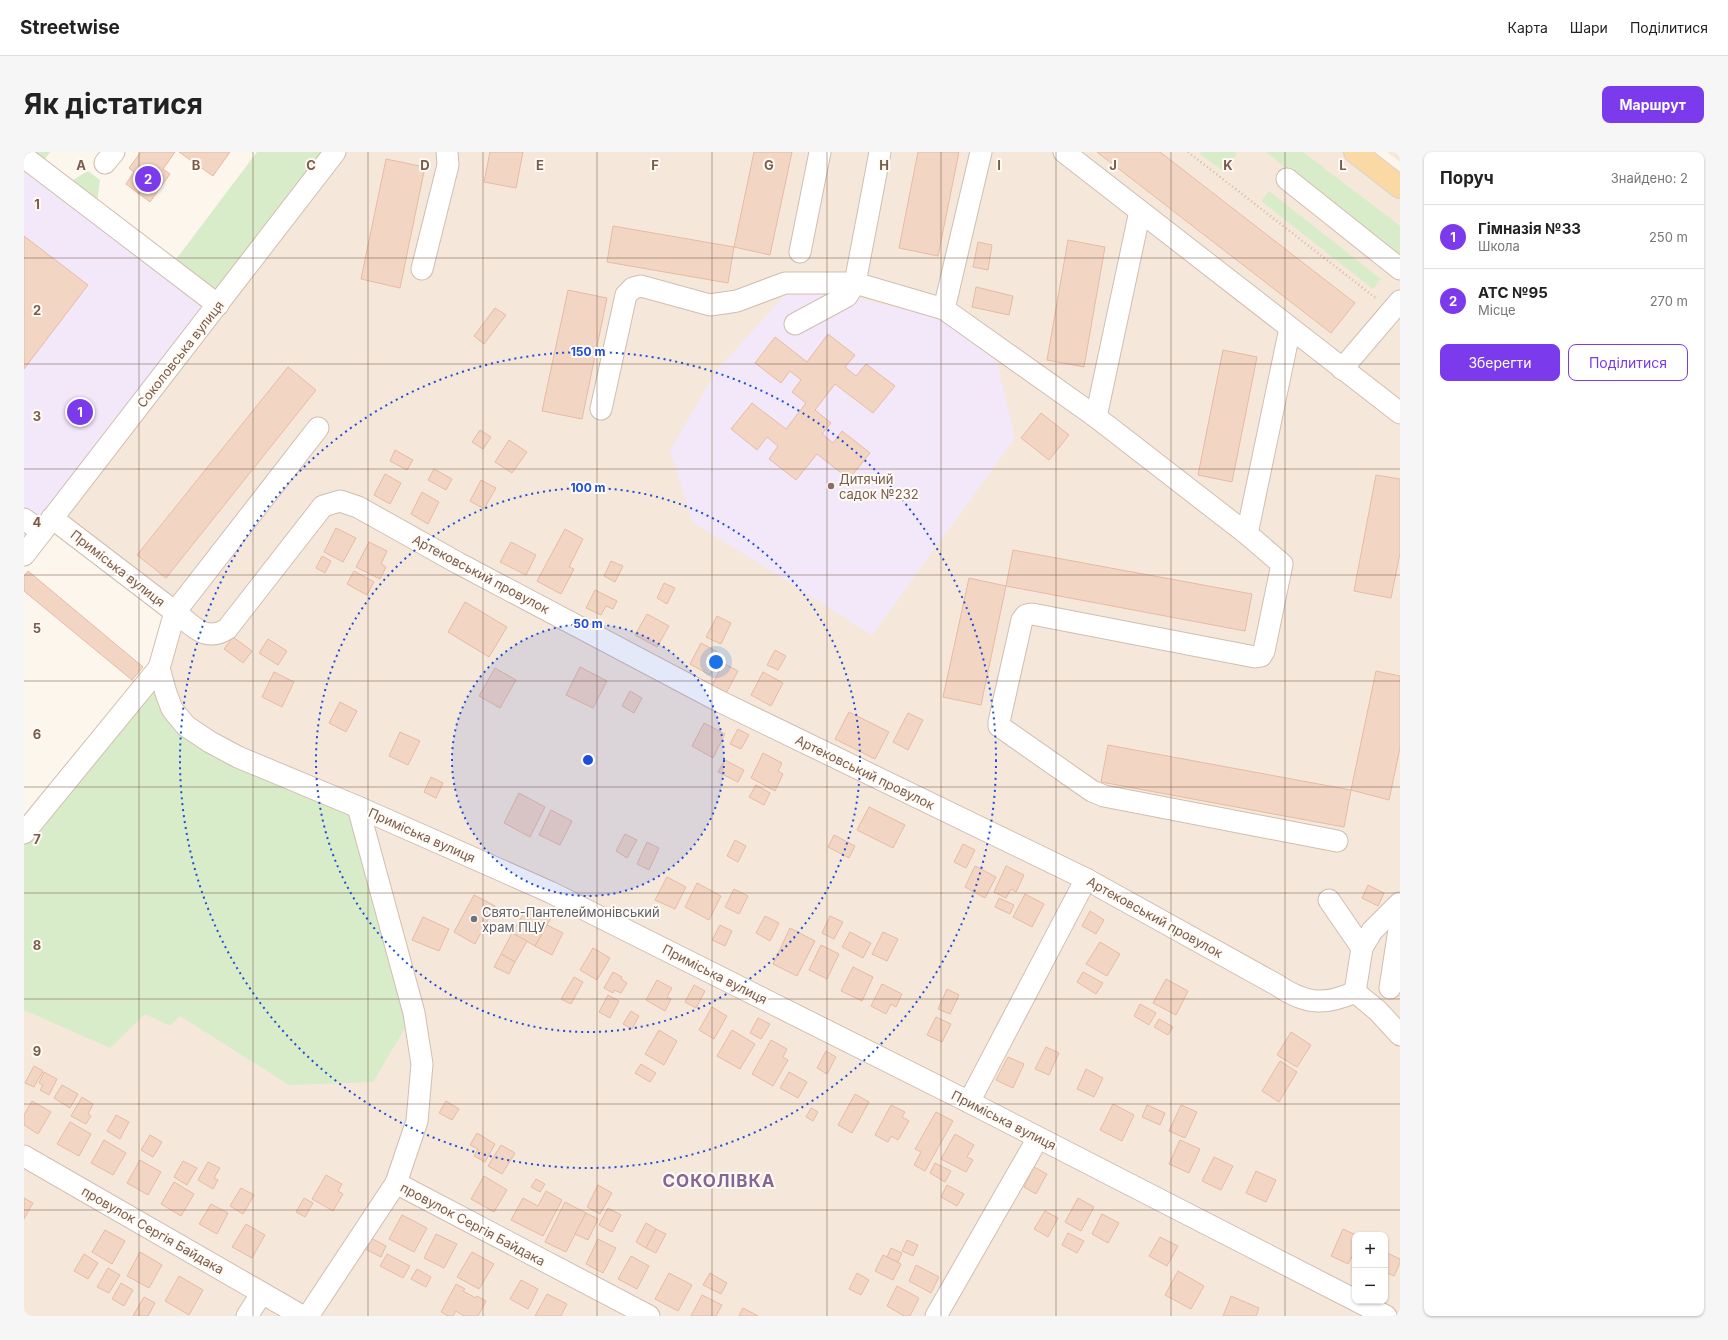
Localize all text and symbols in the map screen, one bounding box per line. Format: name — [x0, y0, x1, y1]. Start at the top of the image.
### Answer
text: Streetwise — [20, 16, 120, 39]
text: Карта — [1508, 19, 1548, 36]
text: Шари — [1570, 19, 1608, 36]
text: Поділитися — [1630, 19, 1708, 36]
button: Маршрут — [1602, 86, 1704, 123]
text: Як дістатися — [24, 87, 203, 121]
text: A — [76, 157, 86, 173]
text: B — [192, 157, 201, 173]
text: C — [306, 157, 316, 173]
text: D — [420, 157, 430, 173]
text: E — [536, 157, 544, 173]
text: F — [651, 157, 659, 173]
text: G — [764, 157, 774, 173]
text: H — [879, 157, 889, 173]
text: I — [997, 157, 1001, 173]
text: J — [1109, 157, 1117, 173]
text: K — [1223, 157, 1233, 173]
text: L — [1339, 157, 1347, 173]
pin: 2 — [135, 164, 161, 194]
text: Поруч — [1440, 168, 1494, 188]
text: Знайдено: 2 — [1611, 170, 1688, 186]
text: 1 — [34, 196, 40, 212]
text: Гімназія №33 — [1478, 219, 1581, 238]
text: 1 — [1450, 229, 1456, 245]
text: 250 m — [1649, 229, 1688, 245]
text: Школа — [1478, 238, 1520, 254]
text: АТС №95 — [1478, 283, 1548, 302]
text: 2 — [1449, 293, 1457, 309]
text: 270 m — [1650, 293, 1688, 309]
street label: Соколовська вулиця — [133, 297, 227, 411]
text: 2 — [33, 302, 41, 318]
text: Місце — [1478, 302, 1516, 318]
text: 150 m — [571, 344, 605, 359]
button: Зберегти — [1440, 344, 1560, 381]
button: Поділитися — [1568, 344, 1688, 381]
pin: 1 — [67, 397, 93, 427]
text: 3 — [33, 408, 41, 424]
place label: Дитячий садок №232 — [839, 471, 919, 502]
text: 100 m — [570, 480, 606, 495]
marker: Дитячий садок №232 — [826, 481, 836, 491]
text: 4 — [33, 514, 42, 530]
street label: Приміська вулиця — [68, 526, 168, 610]
street label: Артековський провулок — [410, 531, 552, 617]
text: 50 m — [573, 616, 603, 631]
text: 5 — [33, 620, 41, 636]
your location — [706, 652, 726, 672]
text: 6 — [33, 726, 41, 742]
street label: Артековський провулок — [793, 731, 937, 813]
centre of rings — [581, 753, 595, 767]
street label: Приміська вулиця — [366, 804, 478, 866]
text: 7 — [33, 831, 41, 847]
street label: Артековський провулок — [1084, 873, 1226, 961]
place label: Свято-Пантелеймонівський храм ПЦУ — [482, 904, 660, 935]
marker: Свято-Пантелеймонівський храм ПЦУ — [469, 914, 479, 924]
text: 8 — [33, 937, 41, 953]
street label: Приміська вулиця — [660, 941, 770, 1007]
text: 9 — [33, 1043, 41, 1059]
street label: Приміська вулиця — [949, 1087, 1059, 1153]
district label: СОКОЛІВКА — [662, 1171, 776, 1191]
street label: провулок Сергія Байдака — [398, 1179, 548, 1269]
street label: провулок Сергія Байдака — [79, 1183, 227, 1277]
map controls — [1352, 1232, 1388, 1304]
button: + — [1352, 1232, 1388, 1268]
button: − — [1352, 1268, 1388, 1304]

